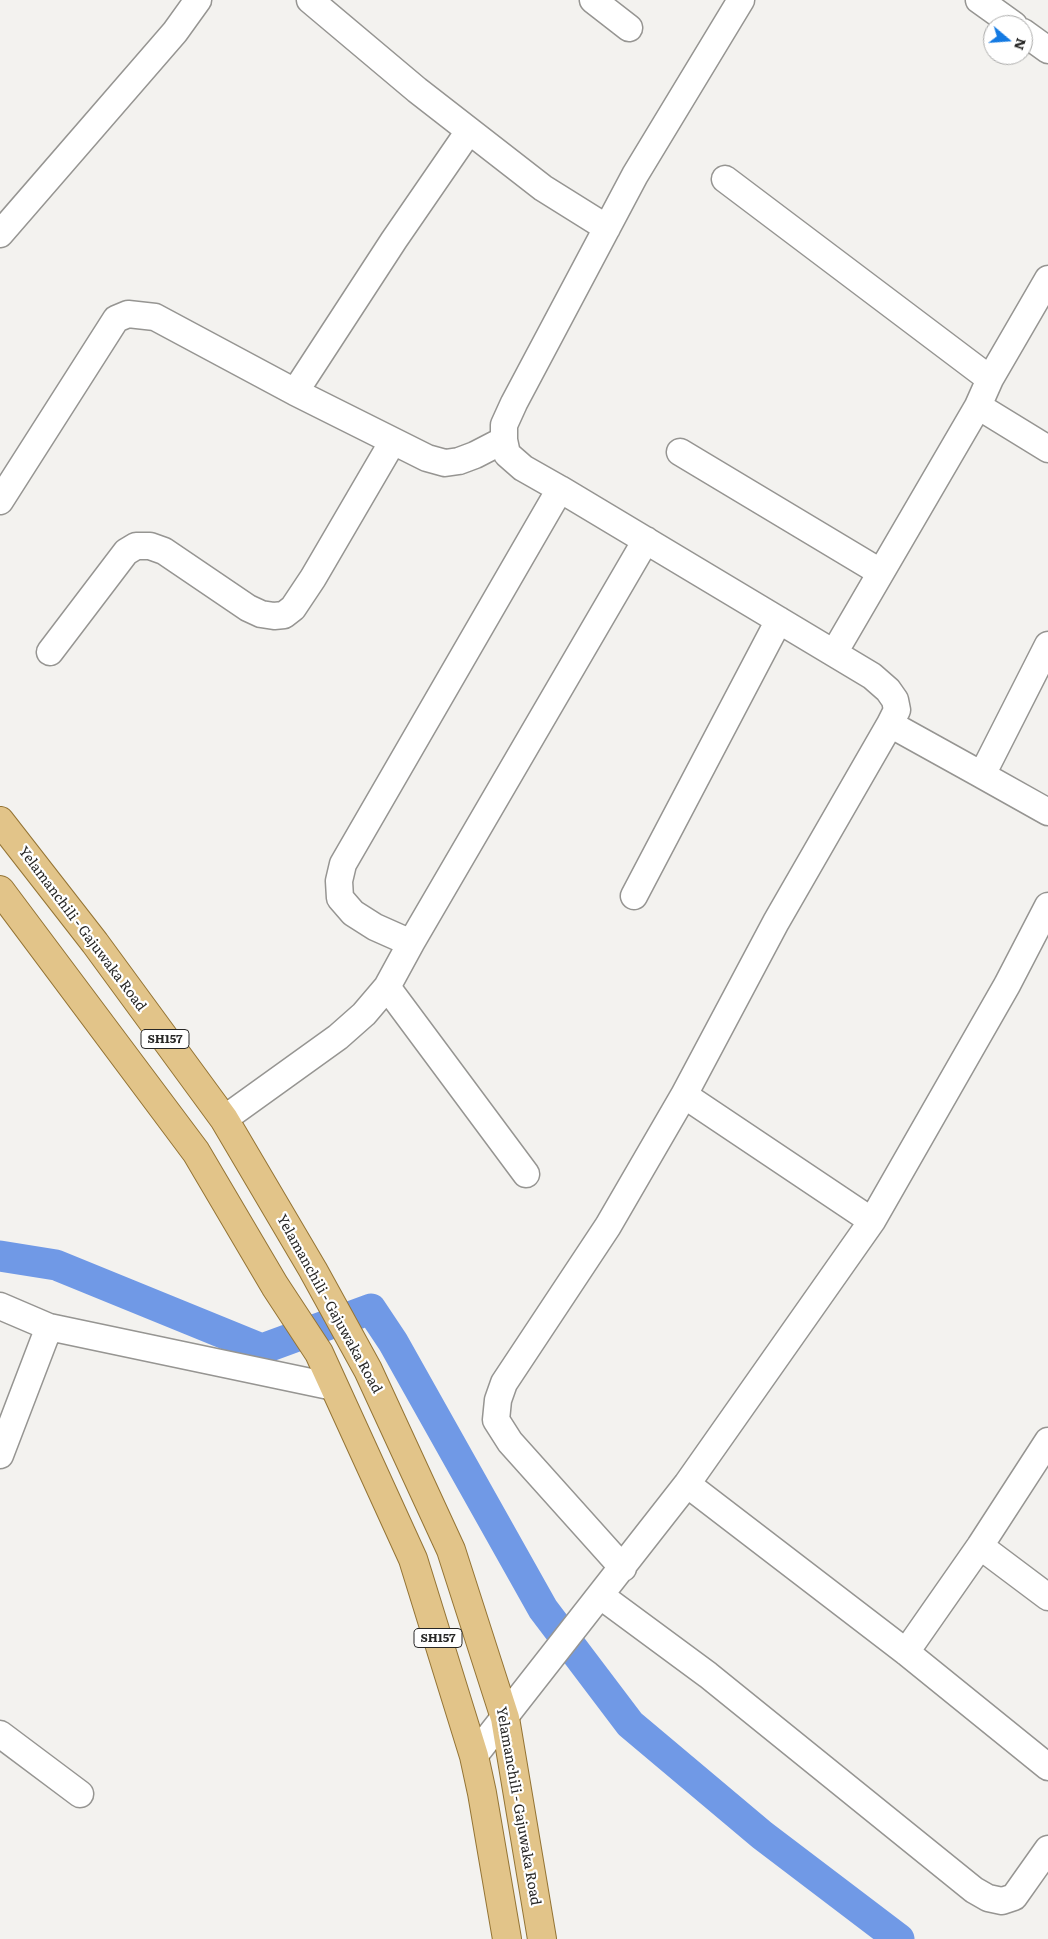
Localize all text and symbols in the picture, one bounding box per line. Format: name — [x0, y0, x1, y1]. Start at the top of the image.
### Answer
north arrow — [983, 15, 1033, 65]
text: N — [1010, 36, 1033, 53]
street label: Yelamanchili - Gajuwaka Road — [15, 843, 149, 1015]
road number: SH157 — [141, 1030, 189, 1048]
street label: Yelamanchili - Gajuwaka Road — [273, 1212, 385, 1396]
road number: SH157 — [414, 1629, 462, 1648]
street label: Yelamanchili - Gajuwaka Road — [492, 1705, 544, 1907]

